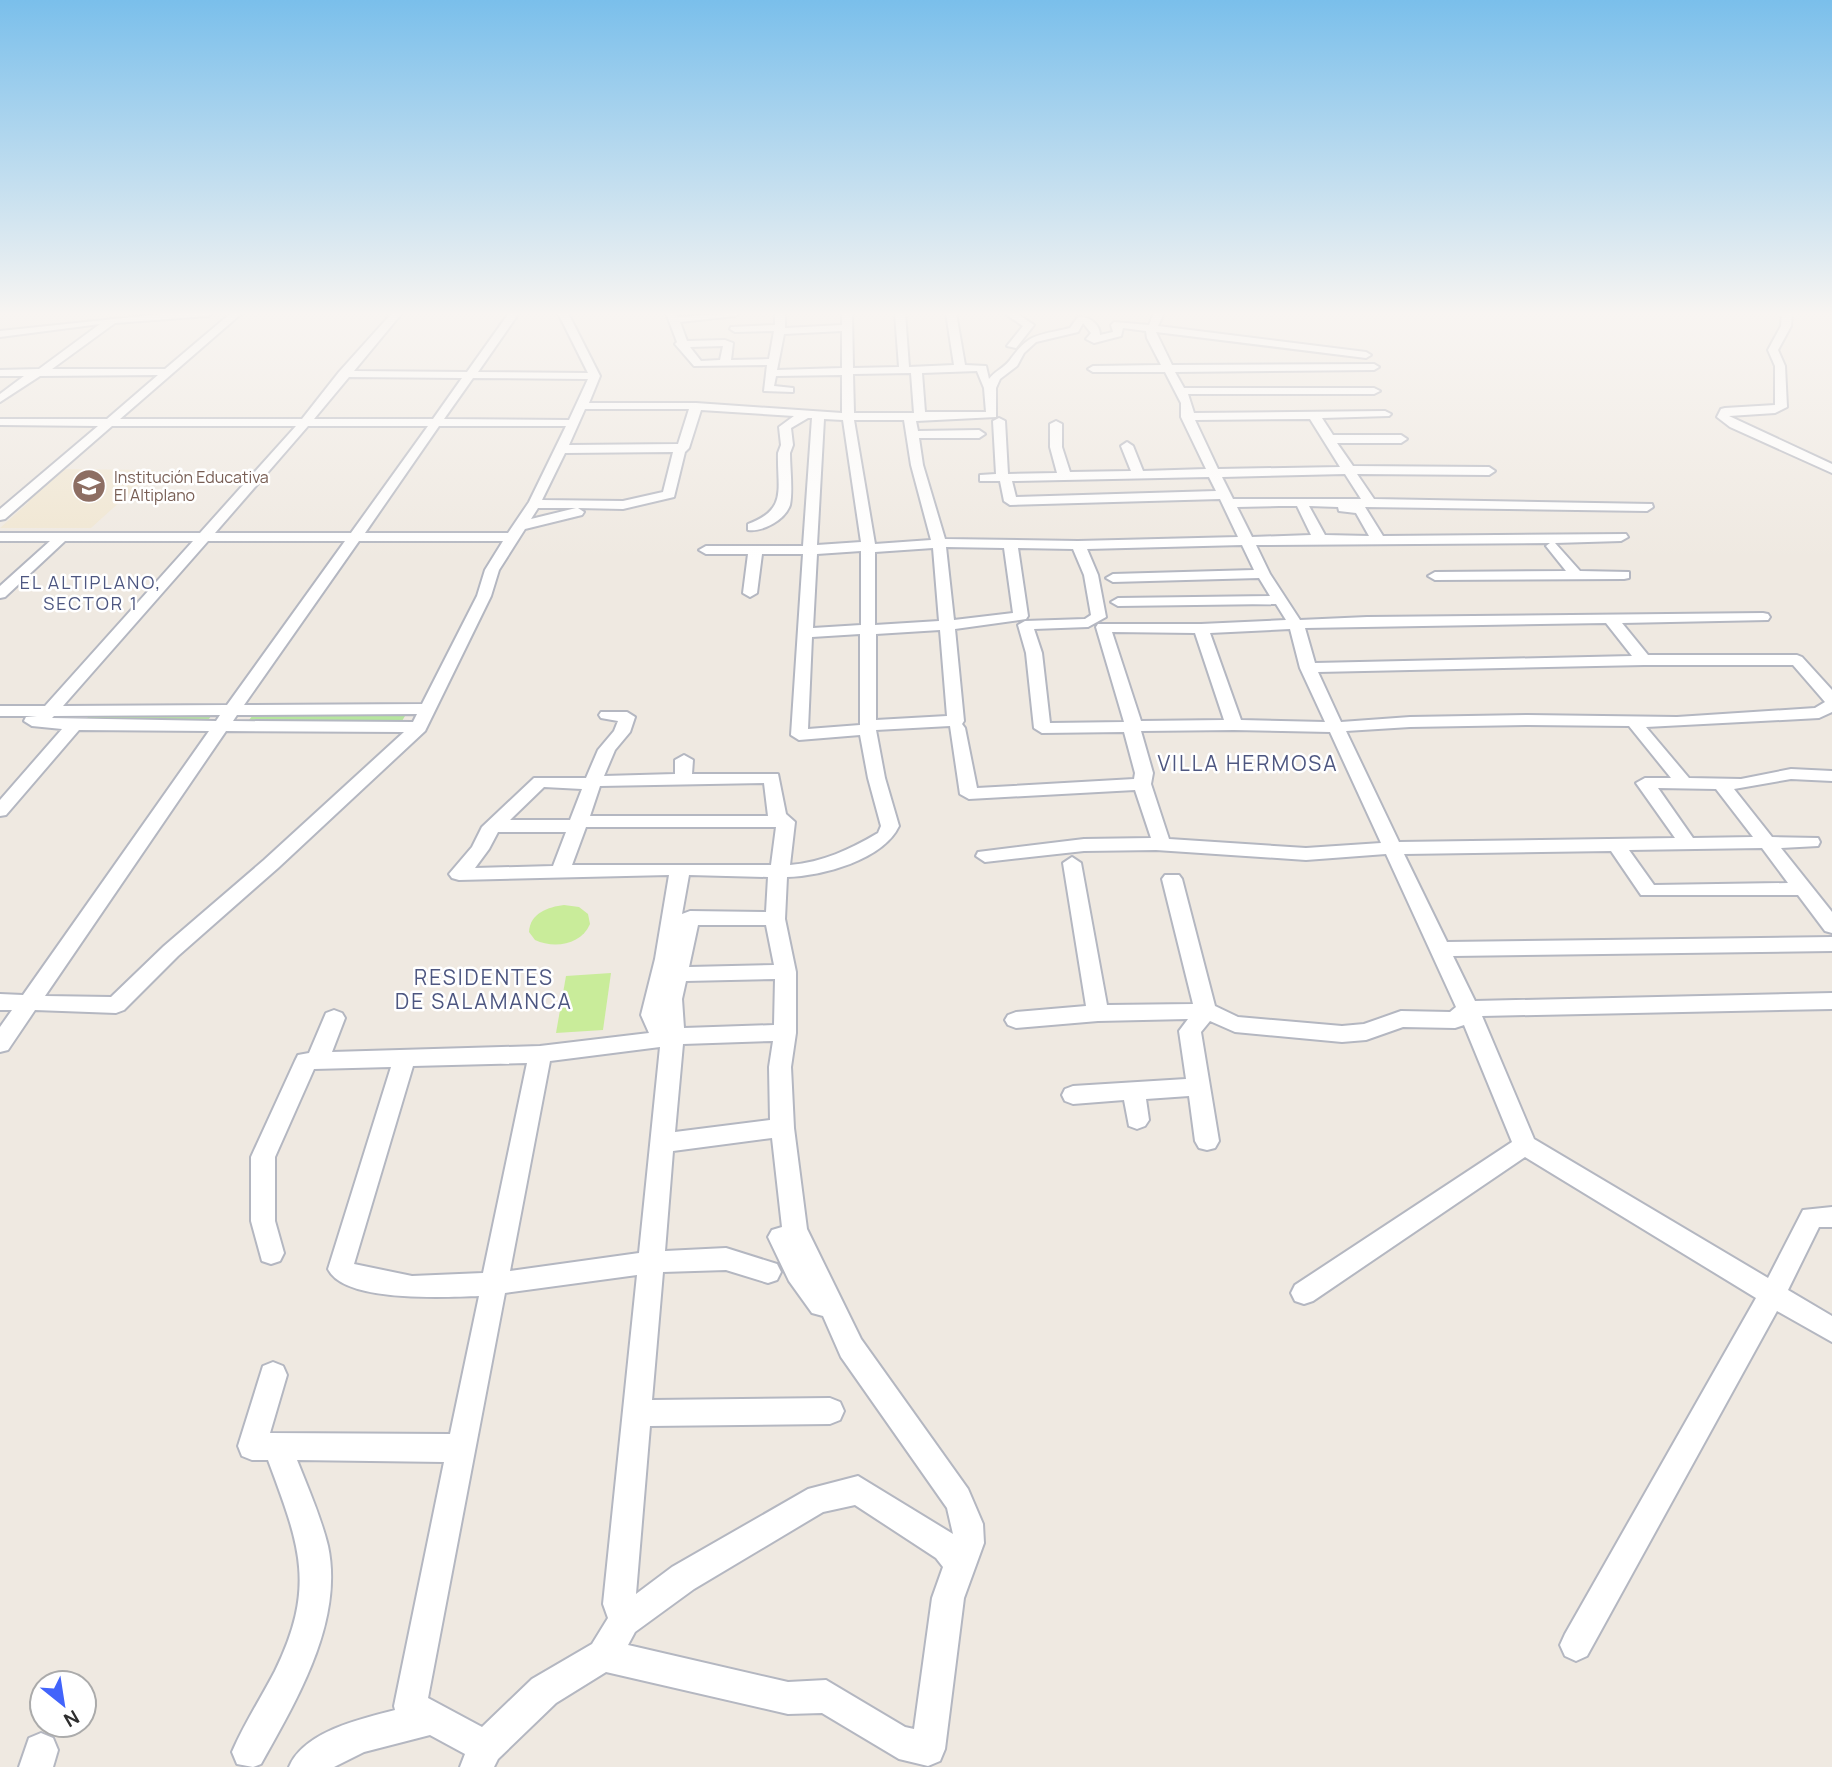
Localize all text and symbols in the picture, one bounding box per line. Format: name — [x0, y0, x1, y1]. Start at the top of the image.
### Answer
place label: Institución Educativa El Altiplano — [114, 466, 269, 506]
school or university icon: Institución Educativa El Altiplano — [70, 467, 108, 505]
district label: EL ALTIPLANO, SECTOR 1 — [20, 570, 162, 615]
district label: VILLA HERMOSA — [1157, 749, 1339, 777]
district label: RESIDENTES DE SALAMANCA — [395, 963, 573, 1015]
north arrow — [28, 1669, 98, 1739]
text: N — [59, 1704, 84, 1733]

